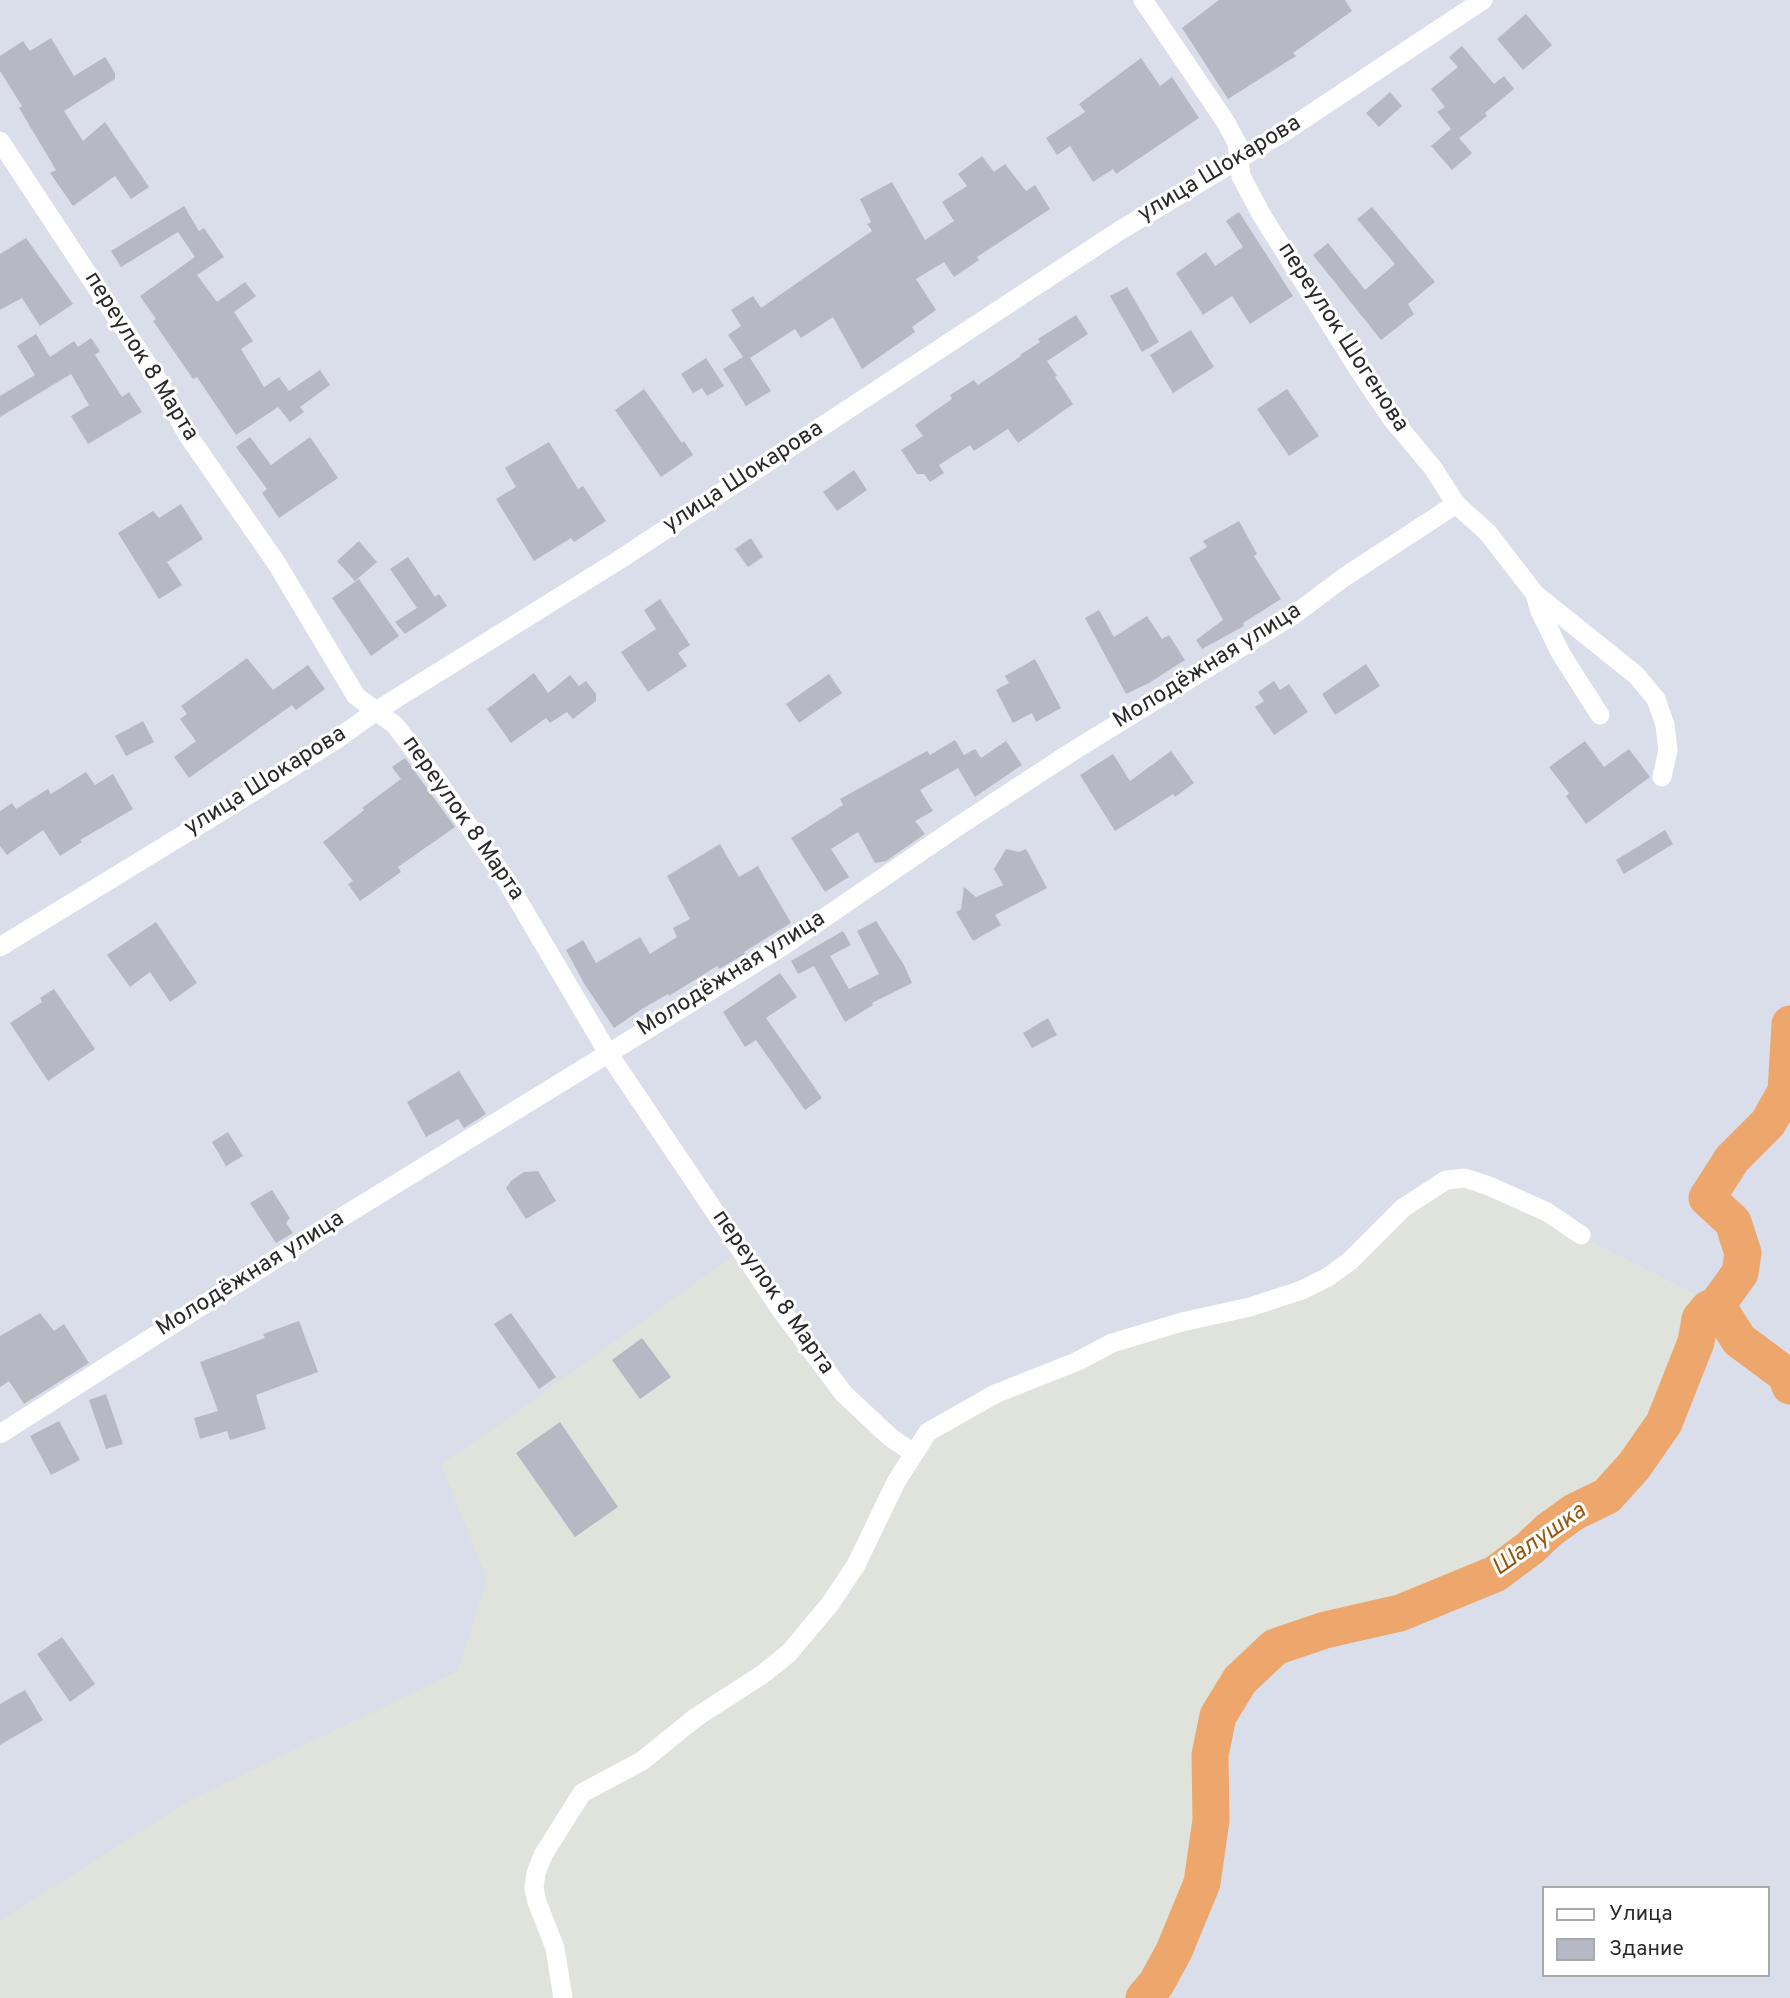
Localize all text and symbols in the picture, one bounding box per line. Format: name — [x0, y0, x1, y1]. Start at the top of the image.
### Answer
street label: улица Шокарова — [1133, 110, 1307, 230]
street label: переулок Шогенова — [1270, 238, 1414, 438]
street label: переулок 8 Марта — [77, 267, 203, 447]
street label: улица Шокарова — [659, 416, 829, 540]
street label: Молодёжная улица — [1109, 598, 1307, 736]
street label: улица Шокарова — [180, 721, 352, 843]
street label: переулок 8 Марта — [395, 731, 529, 907]
street label: Молодёжная улица — [633, 906, 831, 1044]
street label: переулок 8 Марта — [705, 1205, 839, 1381]
street label: Молодёжная улица — [152, 1206, 350, 1344]
water label: Шалушка — [1488, 1498, 1592, 1584]
legend — [1542, 1886, 1769, 1977]
text: Улица — [1609, 1901, 1673, 1928]
text: Здание — [1609, 1936, 1684, 1963]

